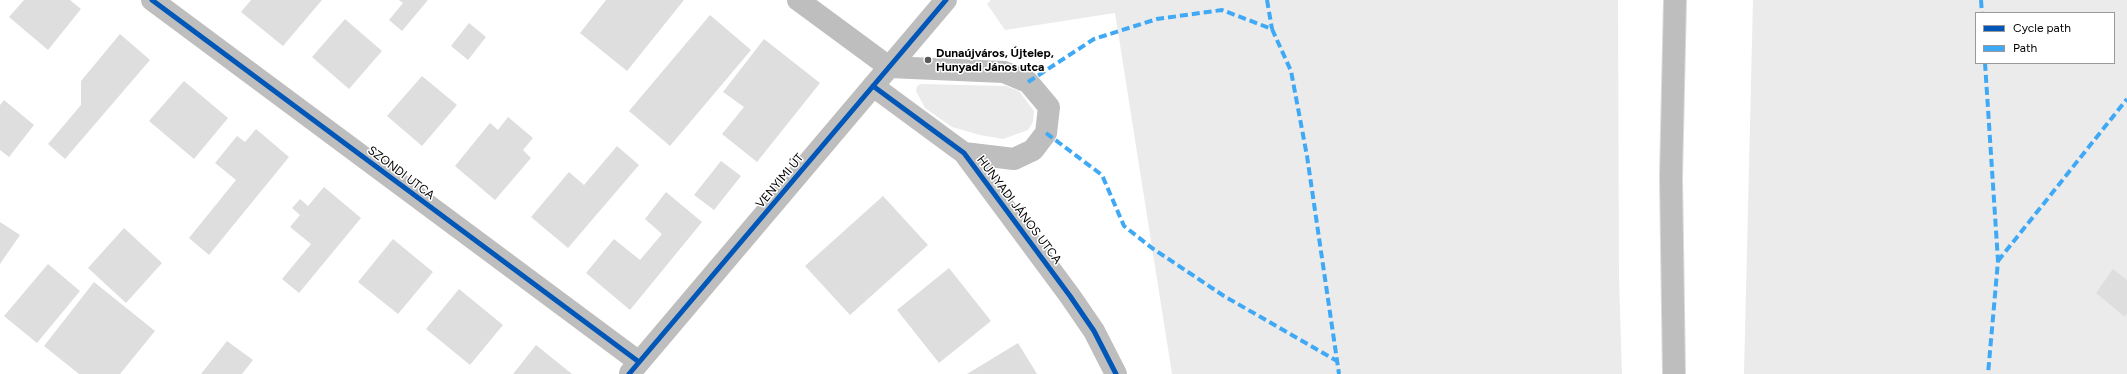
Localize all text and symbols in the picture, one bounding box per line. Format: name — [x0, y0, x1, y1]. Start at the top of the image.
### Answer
legend — [1975, 12, 2115, 64]
text: Cycle path — [2013, 21, 2071, 35]
text: Path — [2013, 41, 2037, 55]
place label: Dunaújváros, Újtelep, Hunyadi János utca — [936, 46, 1054, 74]
marker: Dunaújváros, Újtelep, Hunyadi János utca — [923, 55, 933, 65]
street label: SZONDI UTCA — [365, 143, 437, 203]
street label: VENYIMI ÚT — [753, 151, 807, 211]
street label: HUNYADI JÁNOS UTCA — [974, 153, 1064, 267]

